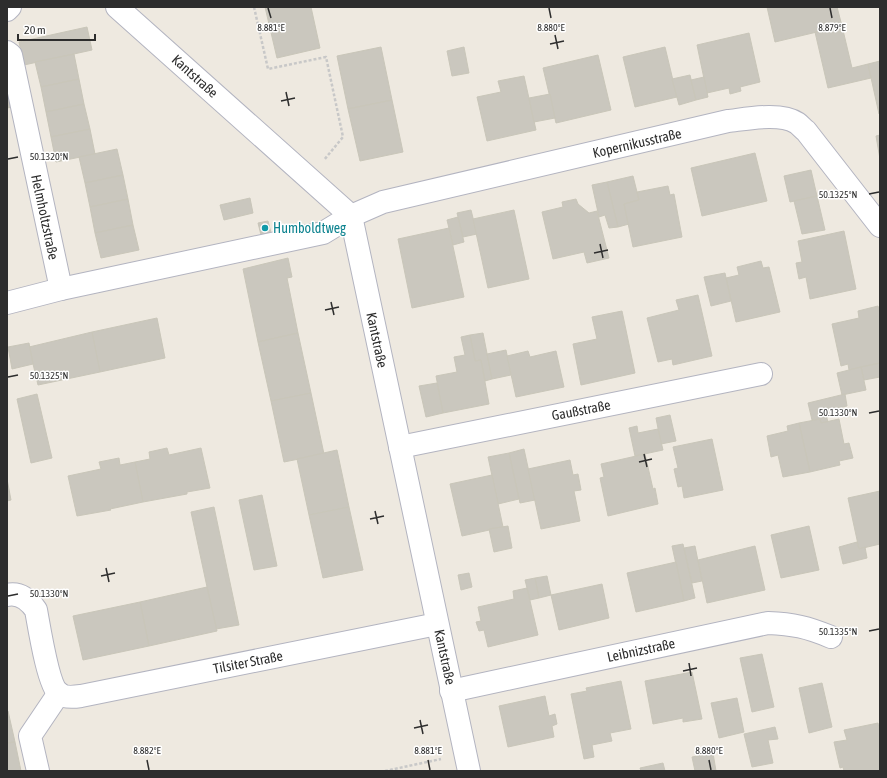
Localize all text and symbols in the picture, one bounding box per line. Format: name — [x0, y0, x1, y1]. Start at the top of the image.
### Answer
scale bar — [18, 16, 95, 42]
text: 8.881°E — [257, 22, 286, 33]
text: 8.880°E — [537, 22, 566, 33]
text: 8.879°E — [818, 22, 847, 33]
text: 20 m — [24, 23, 46, 37]
street label: Kantstraße — [169, 51, 221, 101]
street label: Kopernikusstraße — [591, 125, 683, 161]
text: 50.1320°N — [30, 151, 68, 162]
street label: Helmholtzstraße — [28, 173, 62, 261]
text: 50.1325°N — [819, 189, 857, 200]
place label: Humboldtweg — [273, 220, 346, 236]
marker: Humboldtweg — [260, 223, 270, 233]
street label: Kantstraße — [363, 311, 391, 369]
text: 50.1325°N — [30, 370, 68, 381]
street label: Gaußstraße — [550, 396, 612, 424]
text: 50.1330°N — [819, 407, 857, 418]
text: 50.1330°N — [30, 588, 68, 599]
text: 50.1335°N — [819, 626, 857, 637]
street label: Kantstraße — [431, 628, 459, 686]
street label: Leibnizstraße — [606, 635, 676, 665]
street label: Tilsiter Straße — [212, 647, 284, 677]
text: 8.882°E — [133, 745, 162, 756]
text: 8.881°E — [414, 745, 443, 756]
text: 8.880°E — [695, 745, 724, 756]

